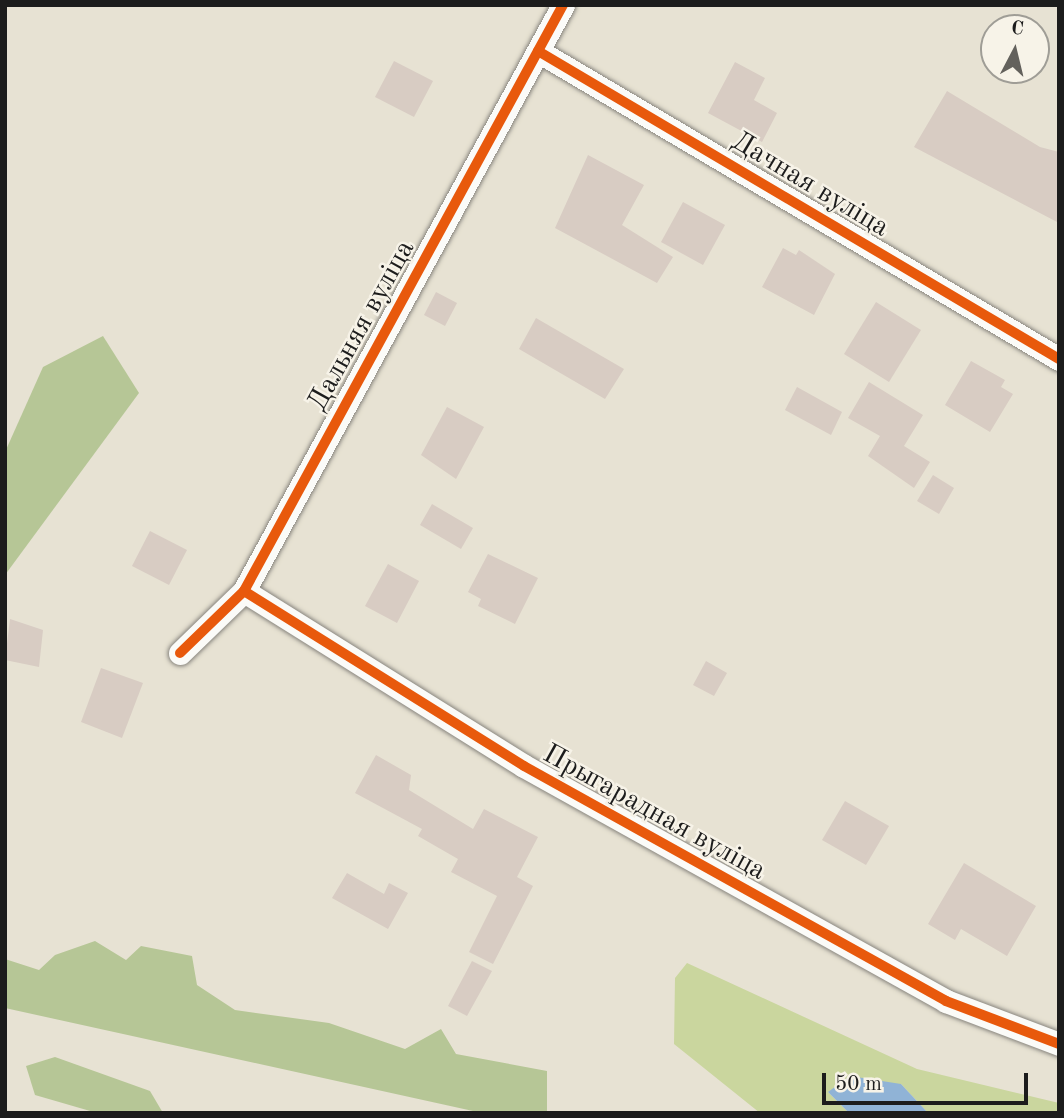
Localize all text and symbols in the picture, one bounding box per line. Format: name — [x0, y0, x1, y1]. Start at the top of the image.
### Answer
north arrow — [980, 14, 1050, 84]
text: С — [1010, 19, 1025, 40]
street label: Дачная вуліца — [725, 125, 895, 245]
street label: Дальняя вуліца — [301, 235, 423, 417]
street label: Прыгарадная вуліца — [537, 738, 771, 888]
scale bar — [826, 1058, 1032, 1102]
text: 50 m — [835, 1074, 882, 1095]

